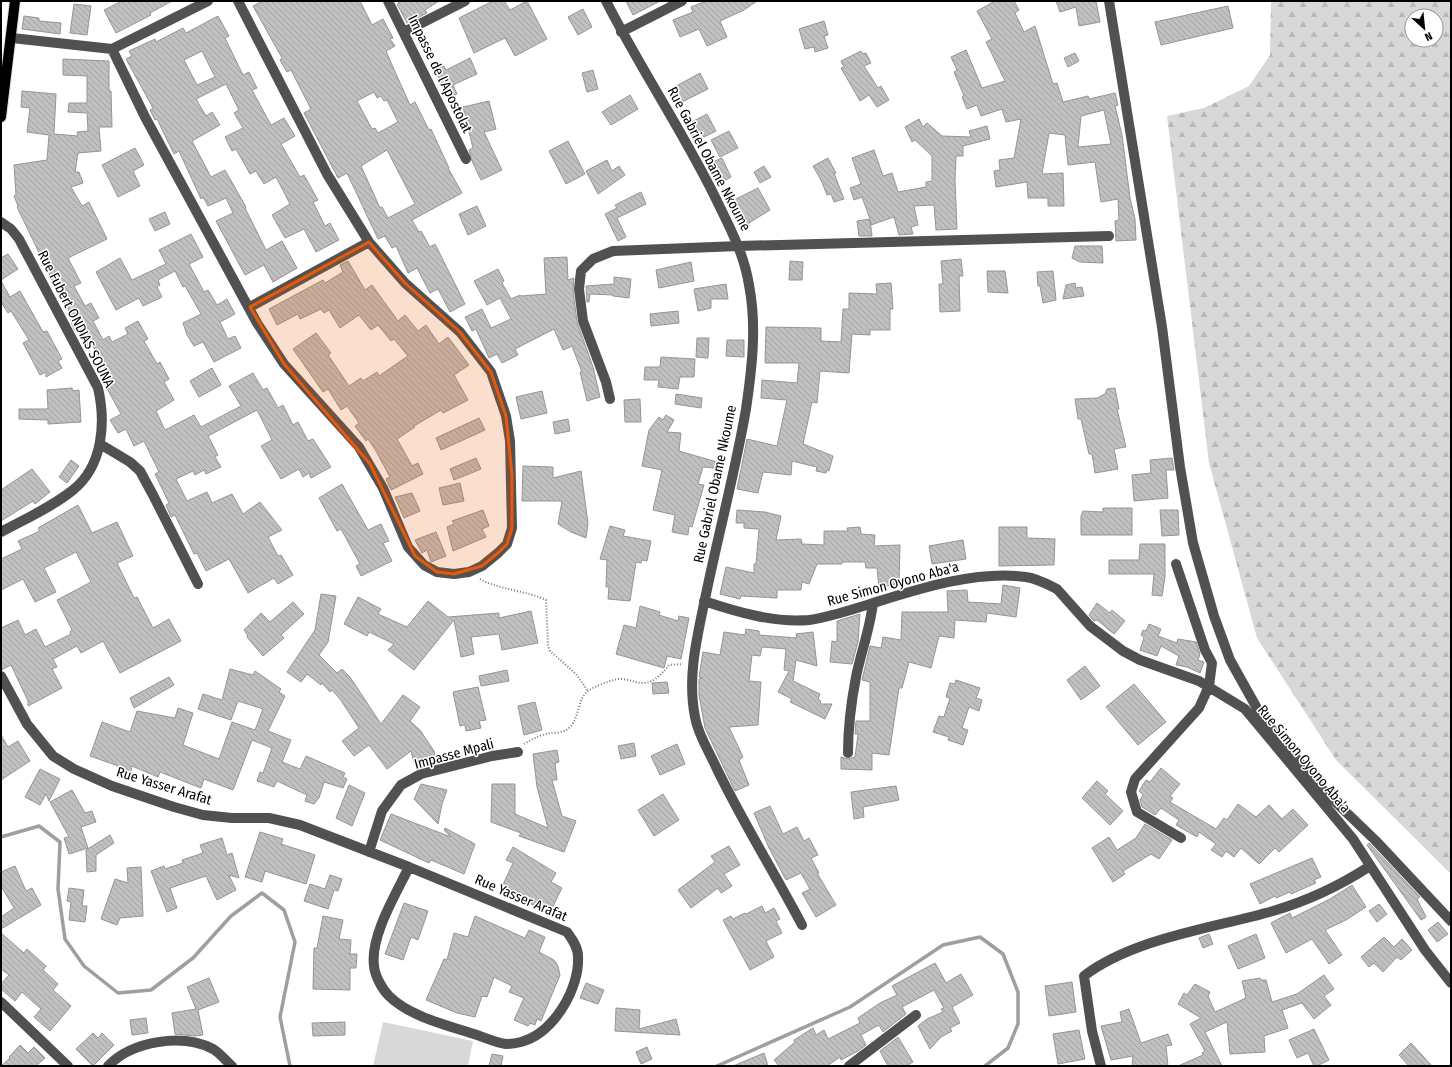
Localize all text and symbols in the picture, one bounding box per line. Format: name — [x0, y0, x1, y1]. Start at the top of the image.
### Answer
north arrow — [1404, 8, 1444, 48]
street label: Impasse de l'Apostolat — [404, 12, 476, 136]
text: N — [1422, 29, 1434, 44]
street label: Rue Gabriel Obame Nkoume — [664, 84, 754, 234]
street label: Rue Fubert ONDIAS SOUNA — [34, 248, 118, 391]
street label: Rue Gabriel Obame Nkoume — [690, 403, 740, 565]
street label: Rue Simon Oyono Aba'a — [825, 558, 961, 610]
street label: Rue Simon Oyono Aba'a — [1254, 702, 1354, 817]
street label: Impasse Mpali — [412, 735, 496, 773]
street label: Rue Yasser Arafat — [114, 763, 214, 809]
street label: Rue Yasser Arafat — [472, 871, 570, 925]

